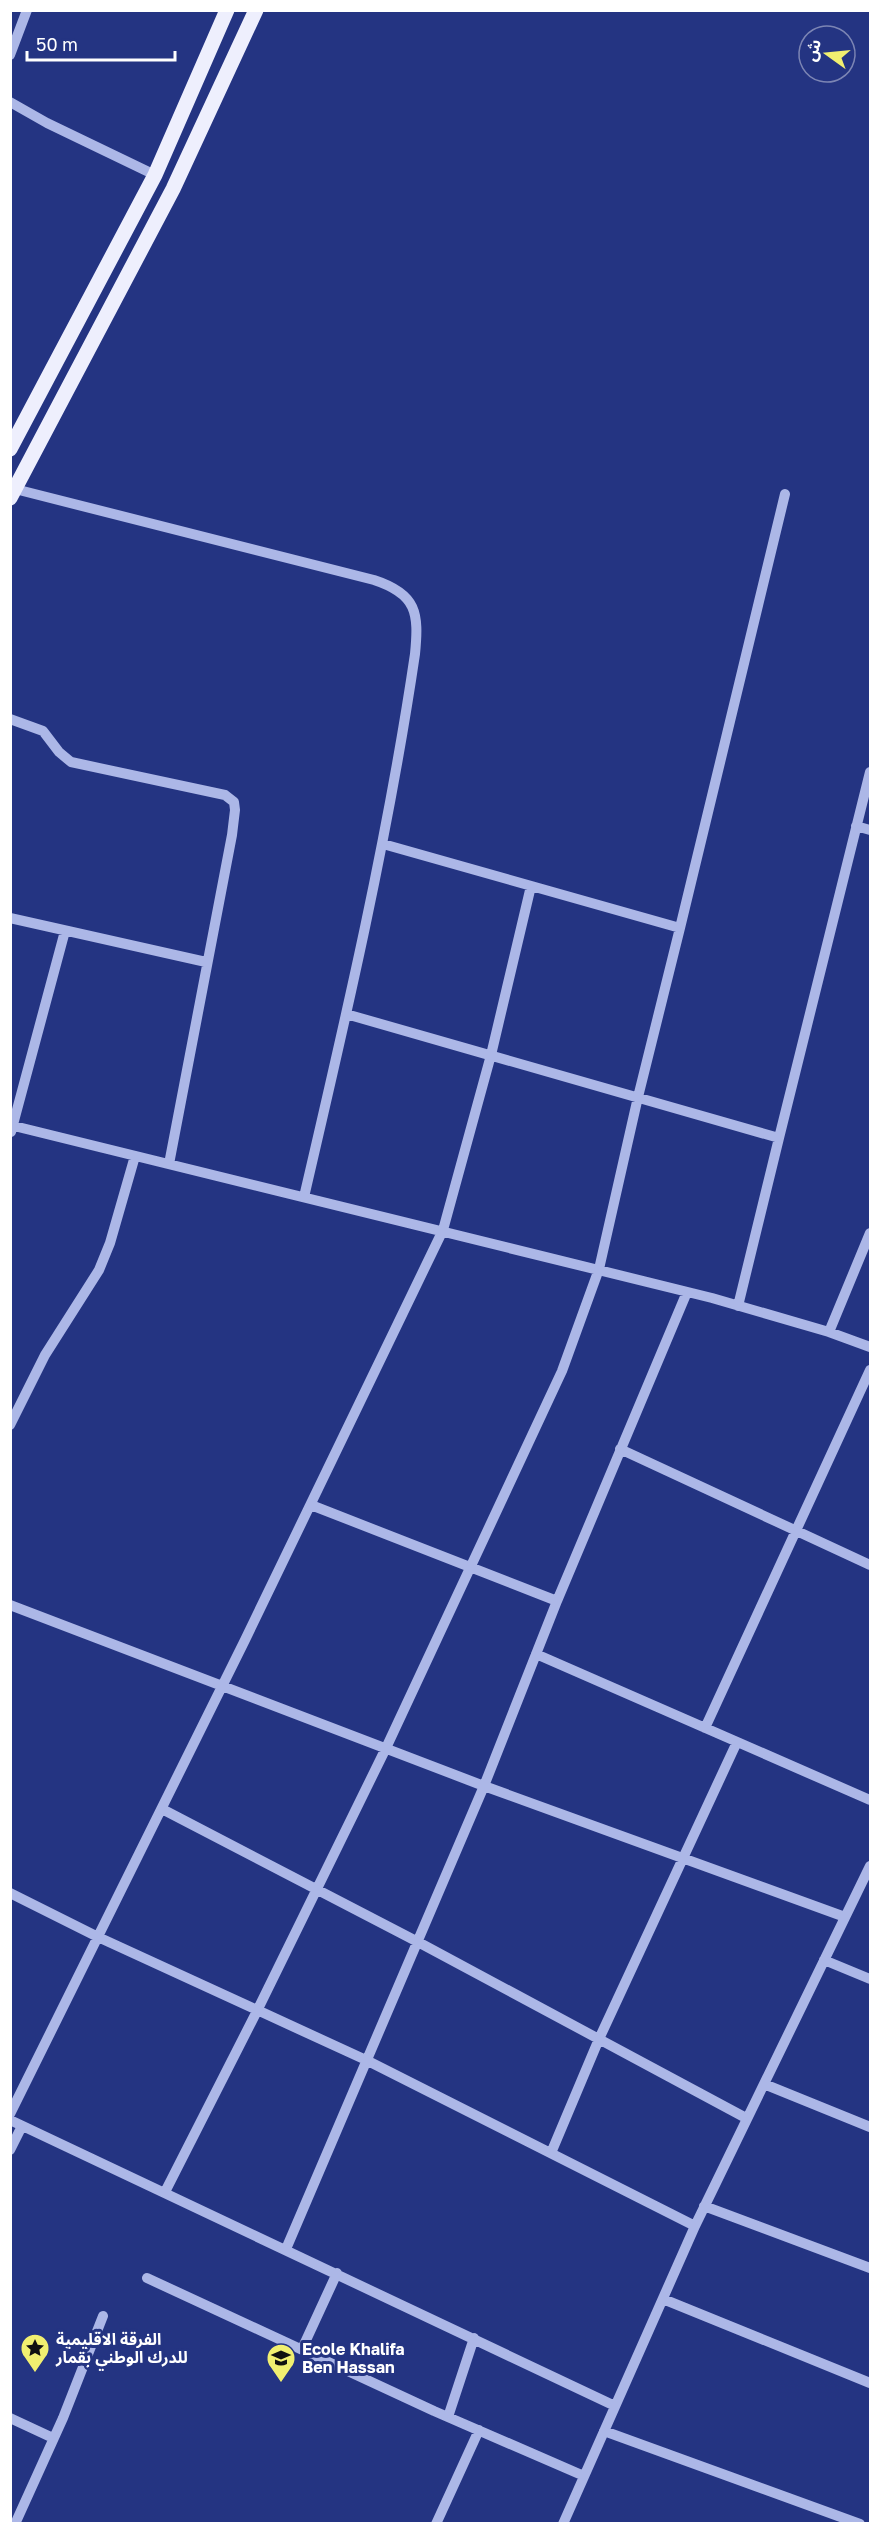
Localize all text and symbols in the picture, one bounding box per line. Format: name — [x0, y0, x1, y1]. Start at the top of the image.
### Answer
scale bar — [27, 24, 176, 62]
north arrow — [797, 24, 857, 84]
text: 50 m — [36, 33, 78, 55]
text: ش — [800, 37, 825, 63]
place label: الفرقة الاقليمية للدرك الوطني بقمار — [55, 2329, 188, 2371]
place icon: الفرقة الاقليمية للدرك الوطني بقمار — [19, 2332, 51, 2374]
place label: Ecole Khalifa Ben Hassan — [302, 2339, 405, 2377]
school or university icon: Ecole Khalifa Ben Hassan — [265, 2342, 297, 2384]

